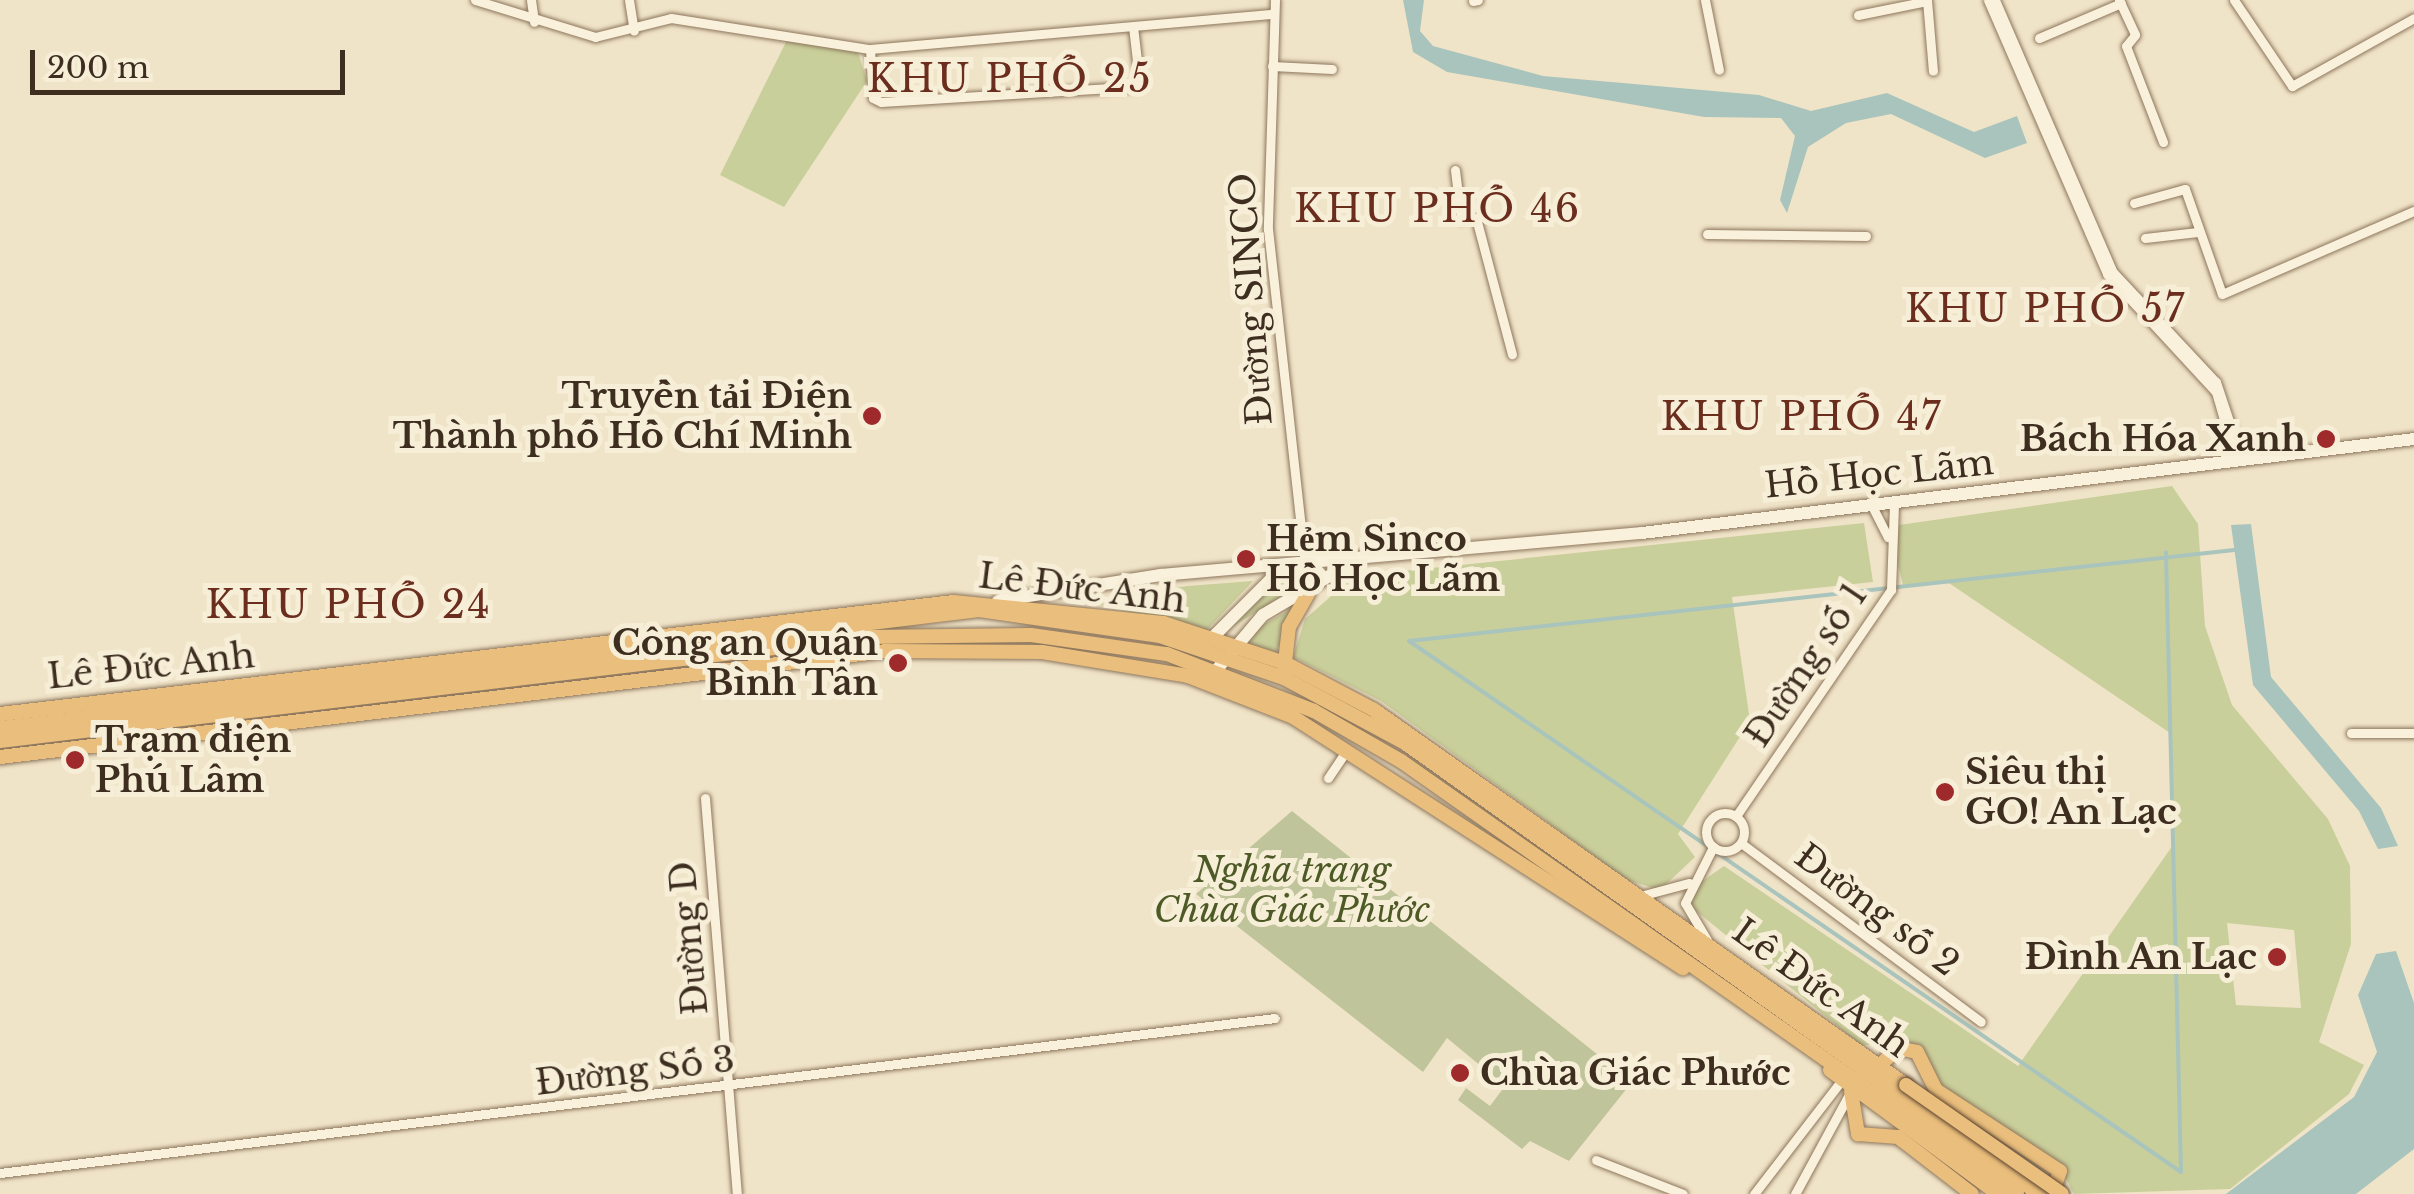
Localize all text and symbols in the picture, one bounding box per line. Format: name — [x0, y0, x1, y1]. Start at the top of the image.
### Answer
scale bar — [35, 30, 350, 92]
text: 200 m — [47, 49, 149, 86]
district label: KHU PHỐ 25 — [867, 56, 1153, 102]
street label: Đường SINCO — [1221, 171, 1281, 427]
district label: KHU PHỐ 46 — [1294, 186, 1582, 232]
district label: KHU PHỐ 57 — [1905, 286, 2187, 332]
place label: Truyền tải Điện Thành phố Hồ Chí Minh — [393, 375, 852, 457]
district label: KHU PHỐ 47 — [1661, 394, 1943, 440]
marker: Truyền tải Điện Thành phố Hồ Chí Minh — [861, 405, 883, 427]
place label: Bách Hóa Xanh — [2019, 418, 2306, 460]
marker: Bách Hóa Xanh — [2315, 428, 2337, 450]
street label: Hồ Học Lãm — [1762, 441, 1996, 507]
place label: Hẻm Sinco Hồ Học Lãm — [1266, 518, 1500, 600]
marker: Hẻm Sinco Hồ Học Lãm — [1235, 548, 1257, 570]
street label: Lê Đức Anh — [976, 554, 1188, 622]
street label: Đường số 1 — [1736, 575, 1876, 755]
district label: KHU PHỐ 24 — [206, 582, 492, 628]
place label: Công an Quận Bình Tân — [612, 622, 878, 704]
street label: Lê Đức Anh — [45, 634, 257, 698]
marker: Công an Quận Bình Tân — [887, 652, 909, 674]
place label: Trạm điện Phú Lâm — [95, 719, 291, 801]
marker: Trạm điện Phú Lâm — [64, 749, 86, 771]
place label: Siêu thị GO! An Lạc — [1965, 751, 2178, 833]
marker: Siêu thị GO! An Lạc — [1934, 781, 1956, 803]
street label: Đường số 2 — [1787, 835, 1967, 985]
park label: Nghĩa trang Chùa Giác Phước — [1153, 849, 1431, 931]
street label: Đường D — [661, 859, 717, 1017]
street label: Lê Đức Anh — [1724, 909, 1918, 1067]
place label: Đình An Lạc — [2023, 936, 2257, 978]
marker: Đình An Lạc — [2266, 946, 2288, 968]
street label: Đường Số 3 — [533, 1038, 737, 1104]
place label: Chùa Giác Phước — [1480, 1052, 1791, 1094]
marker: Chùa Giác Phước — [1449, 1062, 1471, 1084]

